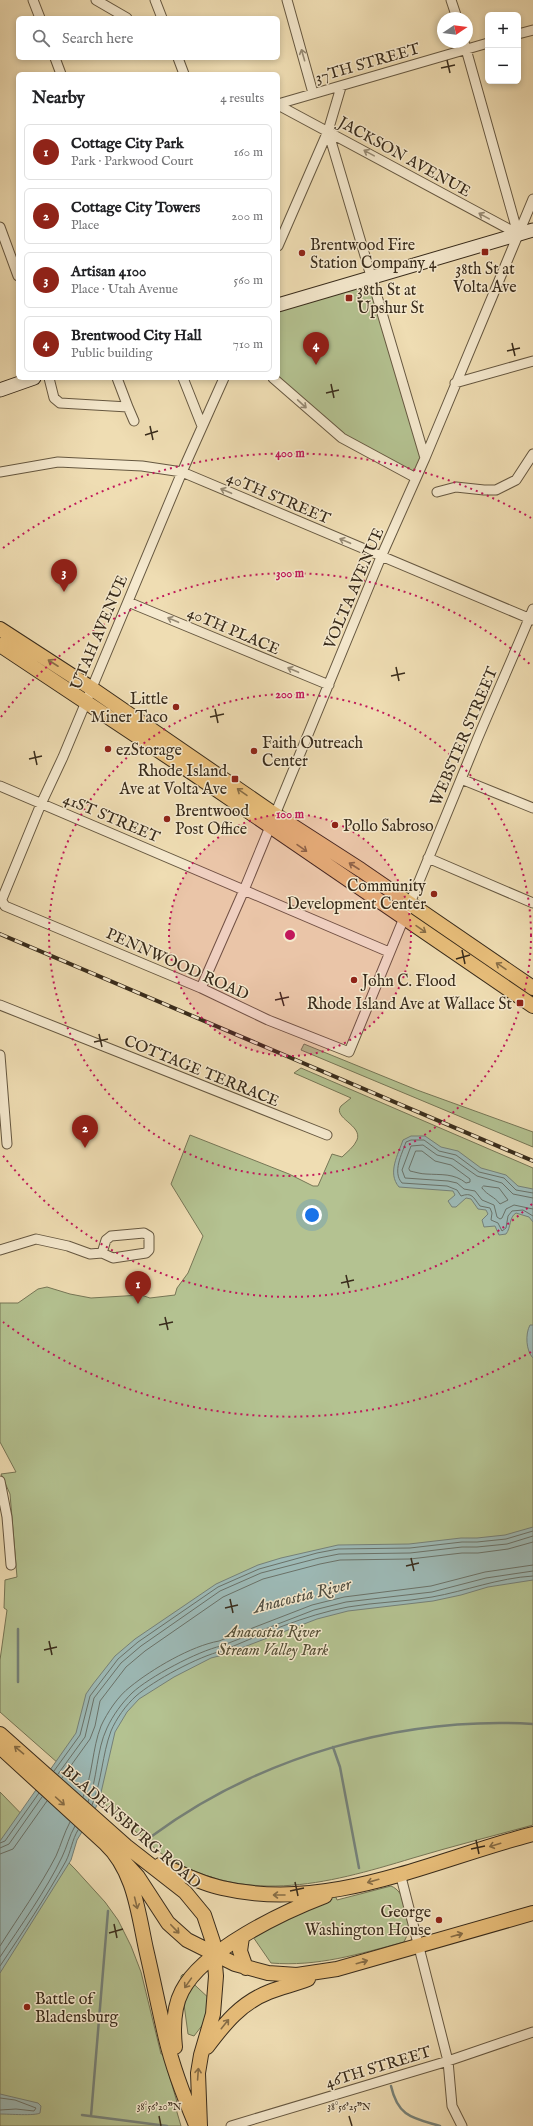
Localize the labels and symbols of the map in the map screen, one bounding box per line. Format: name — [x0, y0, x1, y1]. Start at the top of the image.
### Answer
north arrow — [437, 12, 473, 48]
street label: 37TH STREET — [313, 39, 423, 88]
one-way arrow — [299, 49, 306, 62]
street label: JACKSON AVENUE — [333, 112, 474, 202]
one-way arrow — [364, 149, 376, 157]
one-way arrow — [478, 211, 490, 219]
place label: Brentwood Fire Station Company 4 — [310, 236, 437, 274]
marker: 38th St at Volta Ave — [480, 247, 490, 257]
marker: Brentwood Fire Station Company 4 — [297, 248, 307, 258]
place label: 38th St at Volta Ave — [452, 260, 517, 298]
place label: 38th St at Upshur St — [357, 281, 425, 319]
marker: 38th St at Upshur St — [344, 293, 354, 303]
pin: 4 — [303, 332, 329, 365]
one-way arrow — [297, 399, 307, 409]
text: 400 m — [275, 446, 306, 461]
street label: 40TH STREET — [224, 468, 333, 530]
one-way arrow — [220, 486, 232, 494]
street label: VOLTA AVENUE — [320, 525, 389, 653]
one-way arrow — [340, 537, 352, 545]
pin: 3 — [51, 559, 77, 592]
text: 300 m — [276, 566, 305, 581]
street label: UTAH AVENUE — [67, 572, 133, 693]
street label: 40TH PLACE — [184, 603, 282, 660]
one-way arrow — [167, 616, 179, 624]
one-way arrow — [48, 659, 59, 667]
street label: WEBSTER STREET — [426, 664, 503, 809]
one-way arrow — [287, 666, 299, 674]
text: 200 m — [275, 687, 305, 702]
place label: Little Miner Taco — [91, 690, 168, 728]
marker: Little Miner Taco — [171, 702, 181, 712]
place label: Faith Outreach Center — [262, 734, 364, 772]
place label: ezStorage — [116, 741, 182, 761]
marker: ezStorage — [103, 744, 113, 754]
marker: Faith Outreach Center — [249, 746, 259, 756]
place label: Rhode Island Ave at Volta Ave — [118, 762, 227, 800]
marker: Rhode Island Ave at Volta Ave — [230, 774, 240, 784]
one-way arrow — [236, 788, 247, 796]
street label: 41ST STREET — [60, 790, 163, 848]
place label: Brentwood Post Office — [175, 802, 249, 840]
text: 100 m — [276, 807, 305, 822]
marker: Brentwood Post Office — [162, 814, 172, 824]
place label: Pollo Sabroso — [343, 817, 434, 837]
marker: Pollo Sabroso — [330, 820, 340, 830]
one-way arrow — [296, 844, 307, 852]
one-way arrow — [349, 861, 360, 870]
place label: Community Development Center — [287, 877, 426, 915]
marker: Community Development Center — [429, 889, 439, 899]
street label: PENNWOOD ROAD — [103, 924, 252, 1005]
one-way arrow — [415, 925, 426, 933]
centre of rings — [283, 928, 297, 942]
one-way arrow — [495, 962, 506, 970]
place label: John C. Flood — [360, 972, 456, 992]
marker: John C. Flood — [349, 975, 359, 985]
place label: Rhode Island Ave at Wallace St — [307, 995, 513, 1015]
marker: Rhode Island Ave at Wallace St — [515, 998, 525, 1008]
street label: COTTAGE TERRACE — [121, 1032, 282, 1112]
pin: 2 — [72, 1115, 98, 1148]
your location — [302, 1205, 322, 1225]
pin: 1 — [125, 1271, 151, 1304]
water label: Anacostia River — [249, 1574, 355, 1619]
park label: Anacostia River Stream Valley Park — [218, 1623, 329, 1661]
one-way arrow — [14, 1745, 24, 1754]
street label: BLADENSBURG ROAD — [57, 1761, 205, 1894]
one-way arrow — [54, 1797, 65, 1806]
one-way arrow — [489, 1842, 502, 1849]
one-way arrow — [366, 1878, 379, 1885]
one-way arrow — [273, 1891, 286, 1899]
one-way arrow — [133, 1896, 141, 1909]
place label: George Washington House — [305, 1903, 431, 1941]
marker: George Washington House — [434, 1915, 444, 1925]
one-way arrow — [170, 1924, 180, 1934]
one-way arrow — [450, 1931, 463, 1938]
one-way arrow — [355, 1958, 368, 1965]
one-way arrow — [184, 1977, 192, 1988]
place label: Battle of Bladensburg — [35, 1990, 119, 2028]
marker: Battle of Bladensburg — [22, 2002, 32, 2012]
one-way arrow — [220, 2019, 229, 2029]
street label: 46TH STREET — [323, 2042, 434, 2093]
one-way arrow — [195, 2068, 202, 2081]
text: 38°56'20"N — [137, 2101, 182, 2114]
text: 38°56'25"N — [327, 2101, 371, 2114]

